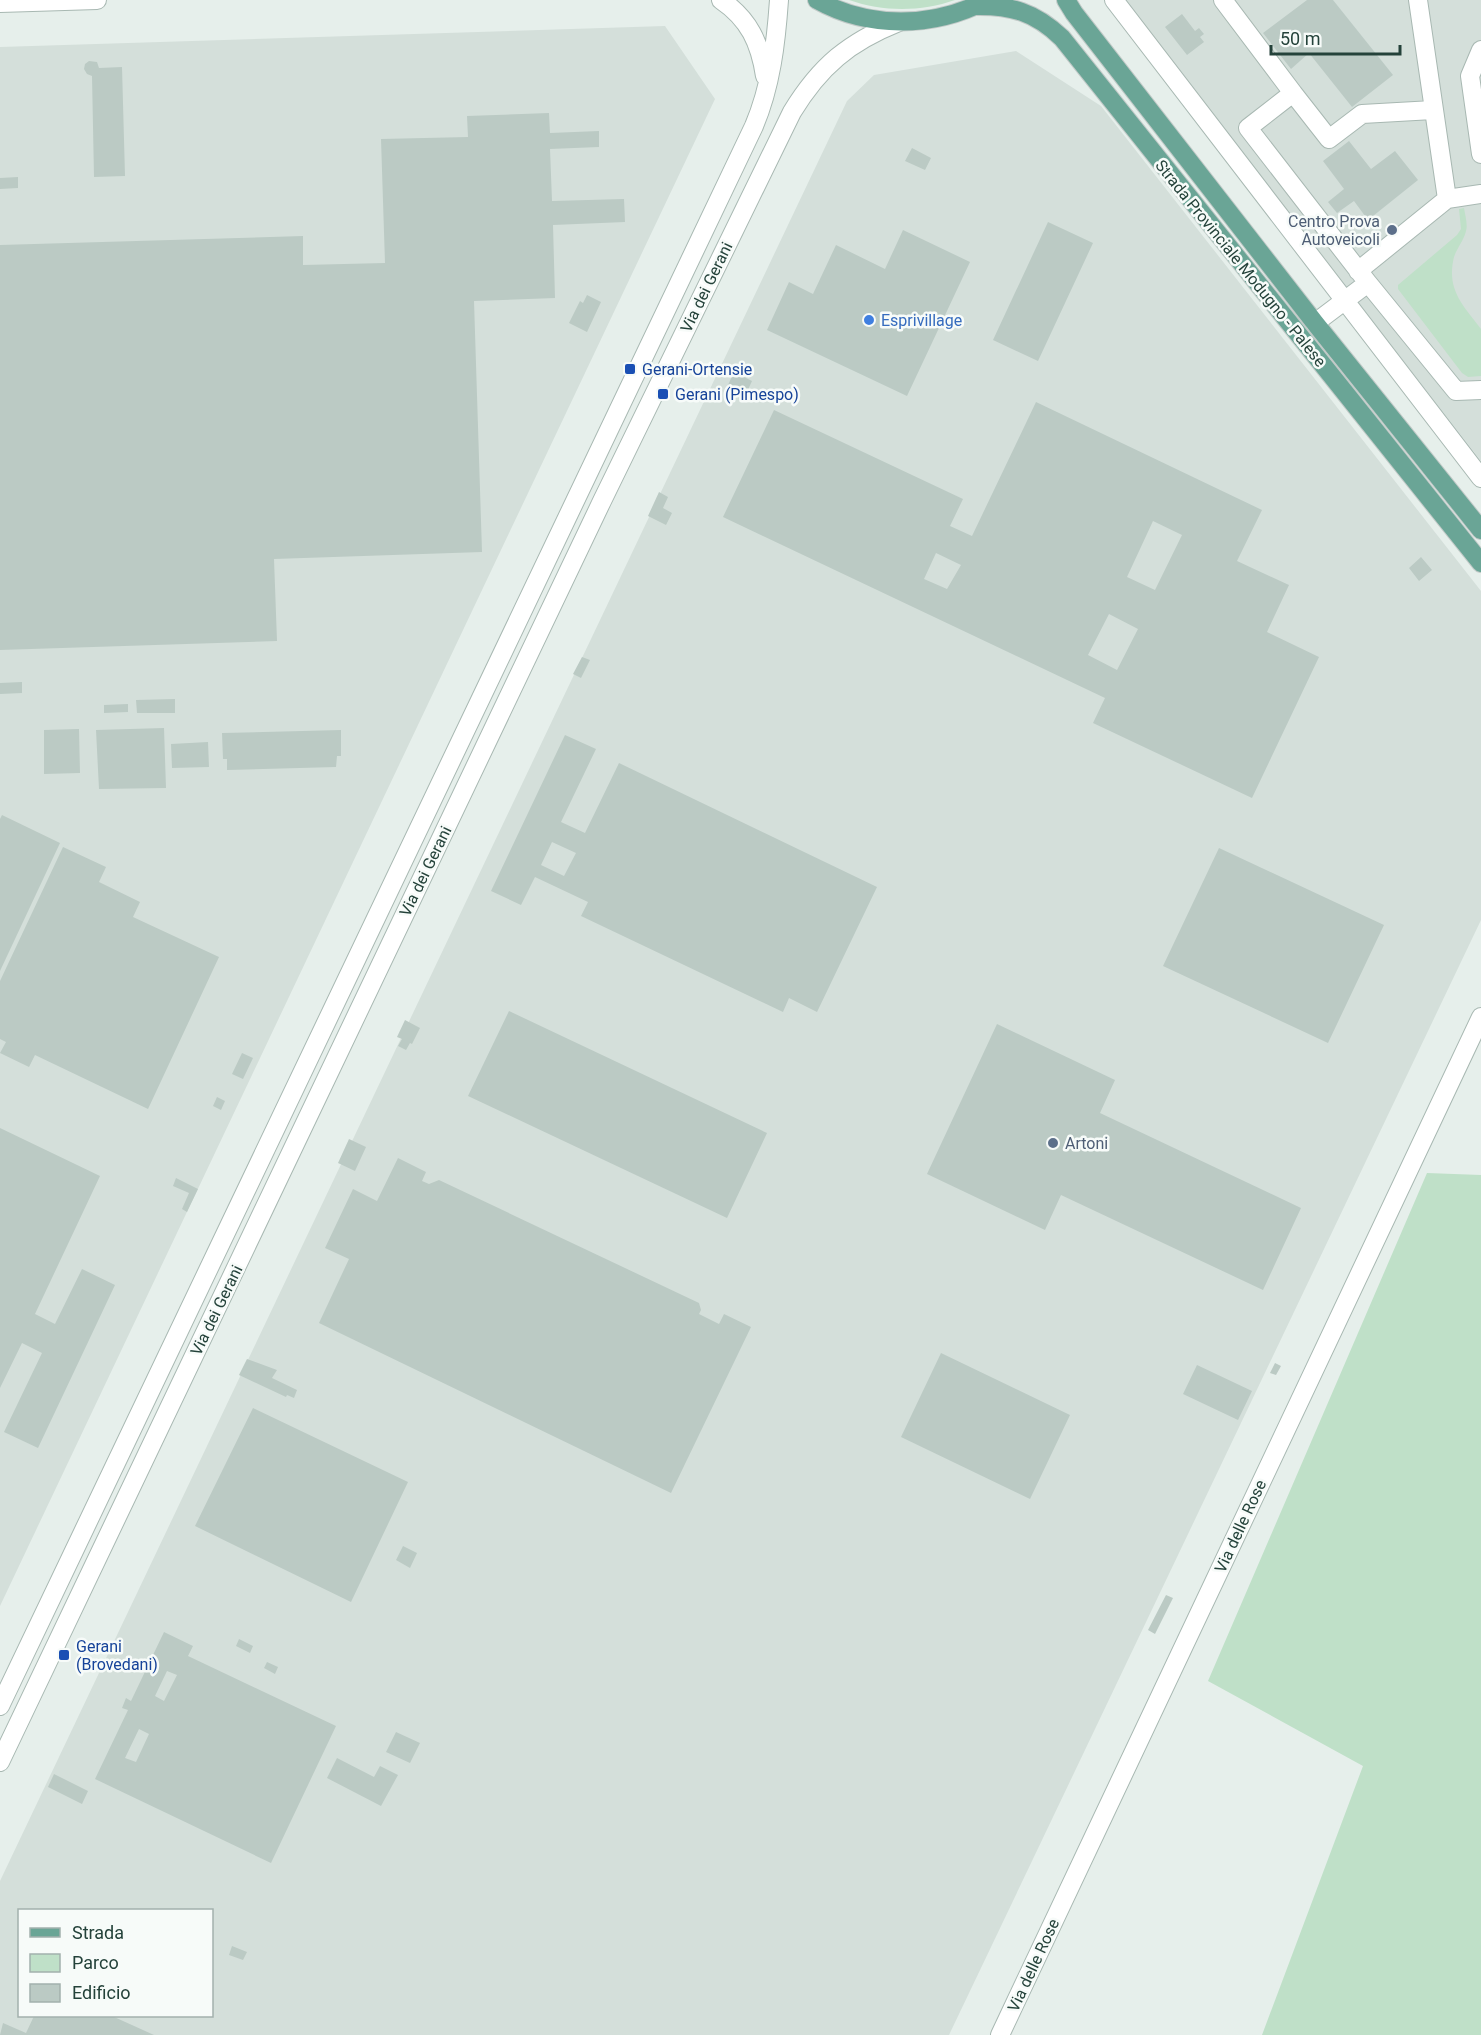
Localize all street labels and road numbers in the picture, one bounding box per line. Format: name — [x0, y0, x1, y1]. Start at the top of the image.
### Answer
street label: Strada Provinciale Modugno - Palese — [1151, 156, 1330, 371]
street label: Via dei Gerani — [676, 239, 736, 335]
street label: Via dei Gerani — [395, 823, 455, 919]
street label: Via dei Gerani — [186, 1262, 246, 1358]
street label: Via delle Rose — [1211, 1477, 1270, 1576]
street label: Via delle Rose — [1004, 1916, 1063, 2015]

